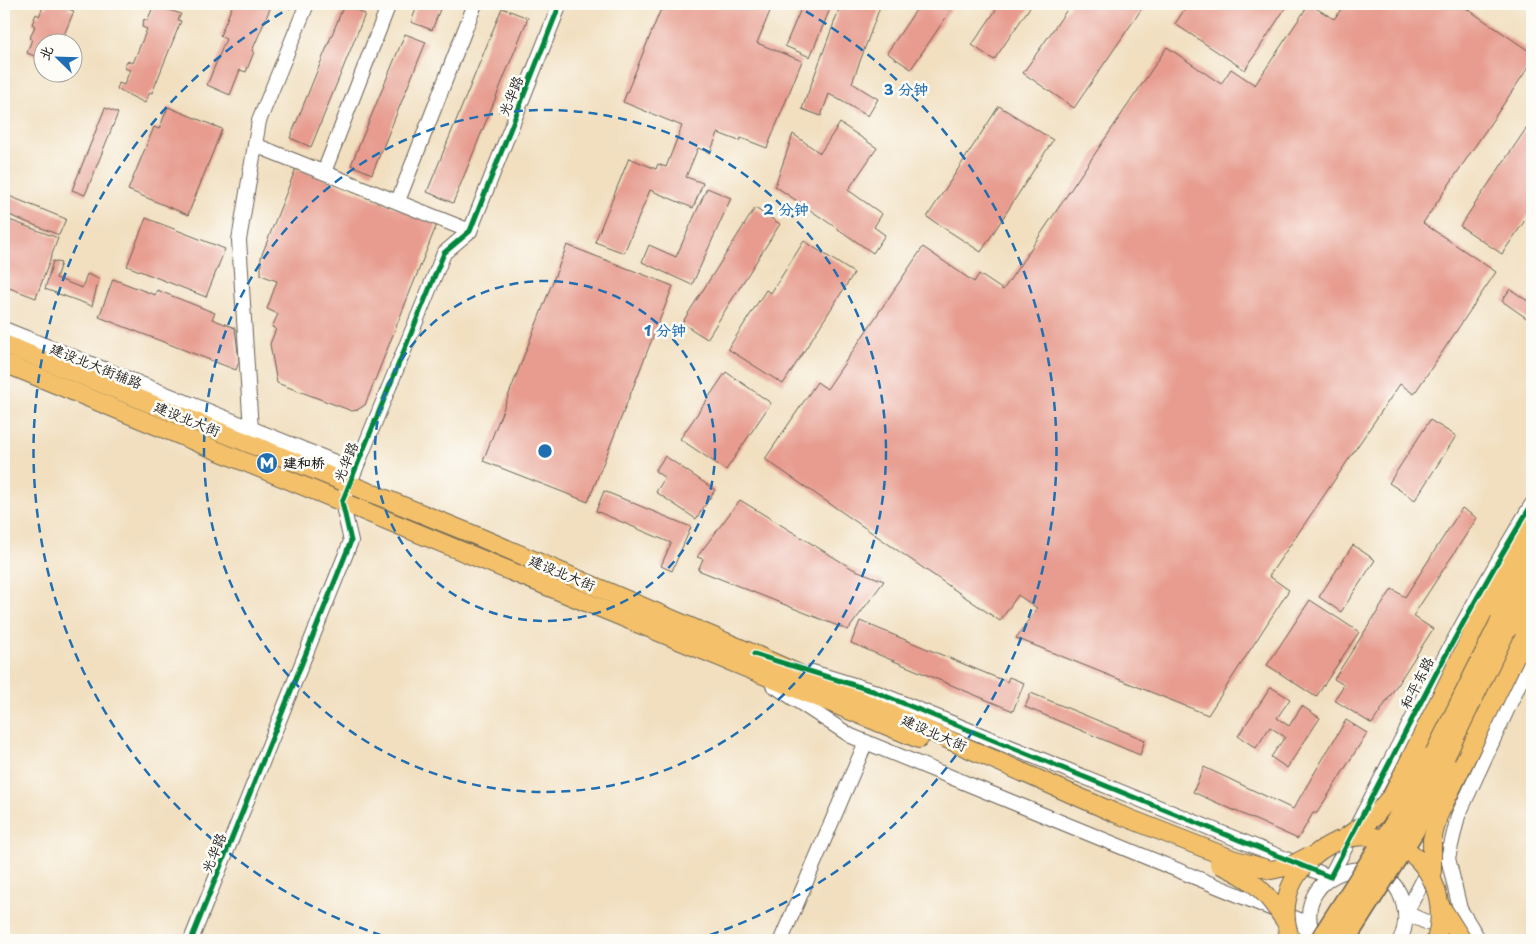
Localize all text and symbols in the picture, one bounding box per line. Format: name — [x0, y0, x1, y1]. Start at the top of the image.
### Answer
north arrow — [32, 32, 82, 82]
text: 北 — [33, 42, 58, 63]
street label: 光华路 — [493, 72, 528, 119]
text: 3 分钟 — [884, 77, 928, 100]
text: 2 分钟 — [763, 197, 809, 220]
text: 1 分钟 — [644, 318, 686, 341]
street label: 建设北大街辅路 — [47, 337, 146, 394]
street label: 建设北大街 — [151, 396, 224, 441]
street label: 光华路 — [328, 438, 363, 485]
centre of rings — [536, 442, 554, 460]
metro station icon: 建和桥 — [255, 451, 279, 475]
place label: 建和桥 — [283, 452, 325, 473]
street label: 建设北大街 — [526, 549, 599, 596]
street label: 和平东路 — [1394, 653, 1439, 712]
street label: 建设北大街 — [898, 709, 970, 756]
street label: 光华路 — [196, 829, 231, 876]

